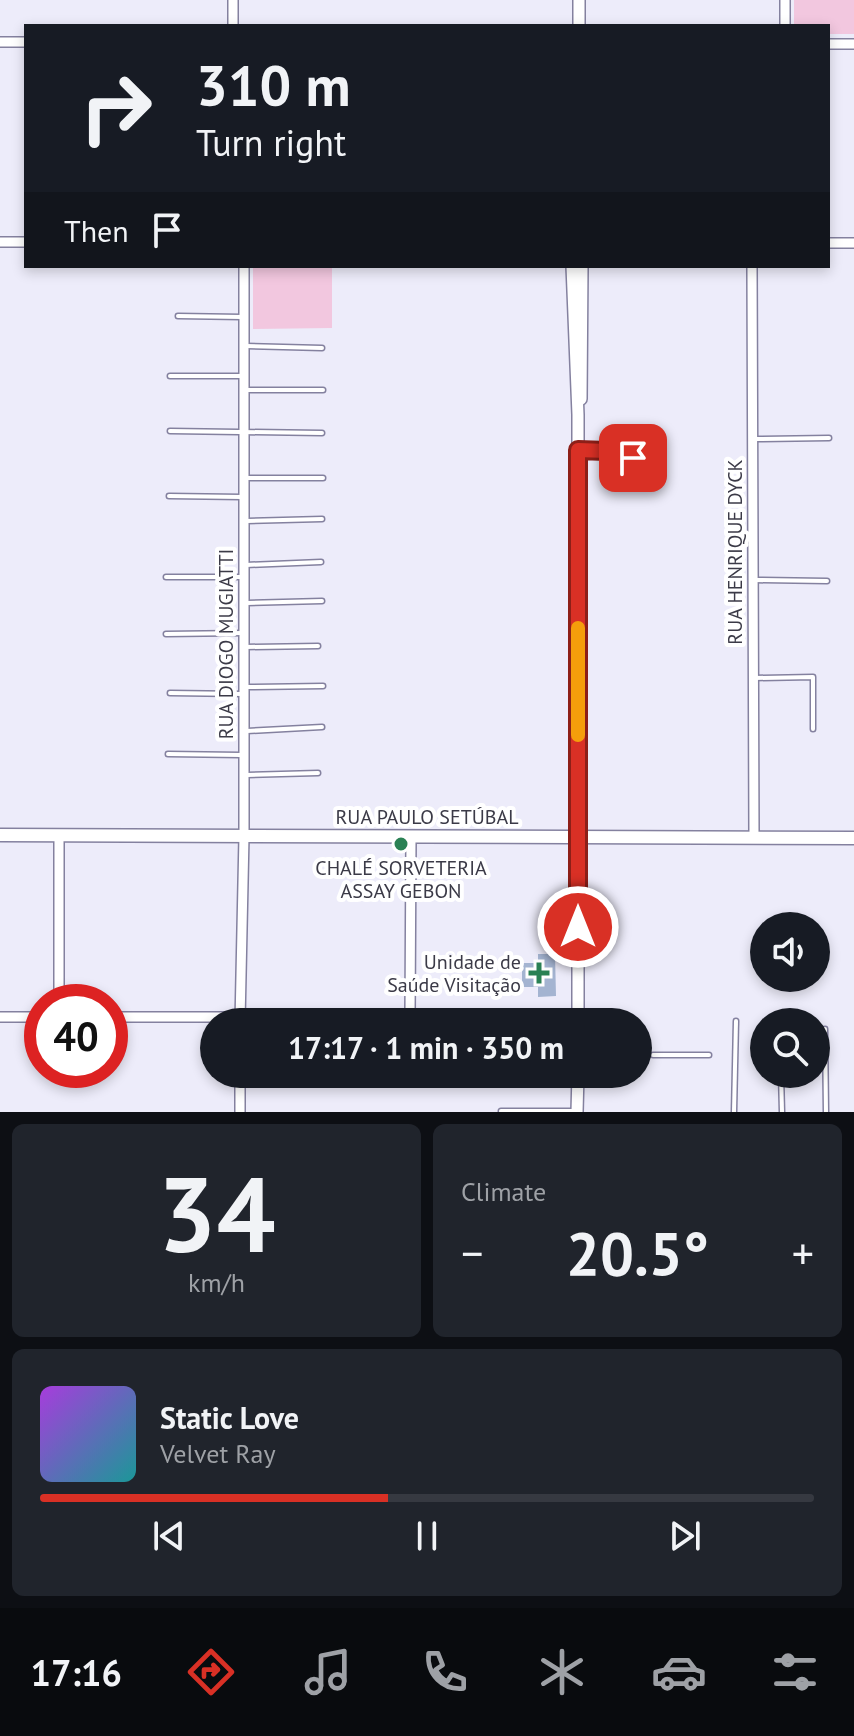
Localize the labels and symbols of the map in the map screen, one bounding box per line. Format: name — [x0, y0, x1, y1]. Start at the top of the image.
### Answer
pin — [599, 424, 667, 492]
street label: RUA HENRIQUE DYCK — [722, 459, 748, 645]
street label: RUA DIOGO MUGIATTI — [213, 549, 239, 739]
street label: RUA PAULO SETÚBAL — [335, 804, 519, 830]
marker: CHALÉ SORVETERIA ASSAY GEBON — [392, 835, 410, 853]
place label: CHALÉ SORVETERIA ASSAY GEBON — [315, 855, 487, 904]
position arrow — [536, 885, 620, 969]
place label: Unidade de Saúde Visitação — [387, 949, 521, 998]
marker: Unidade de Saúde Visitação — [528, 962, 550, 984]
speed limit sign: 40 — [24, 984, 128, 1088]

